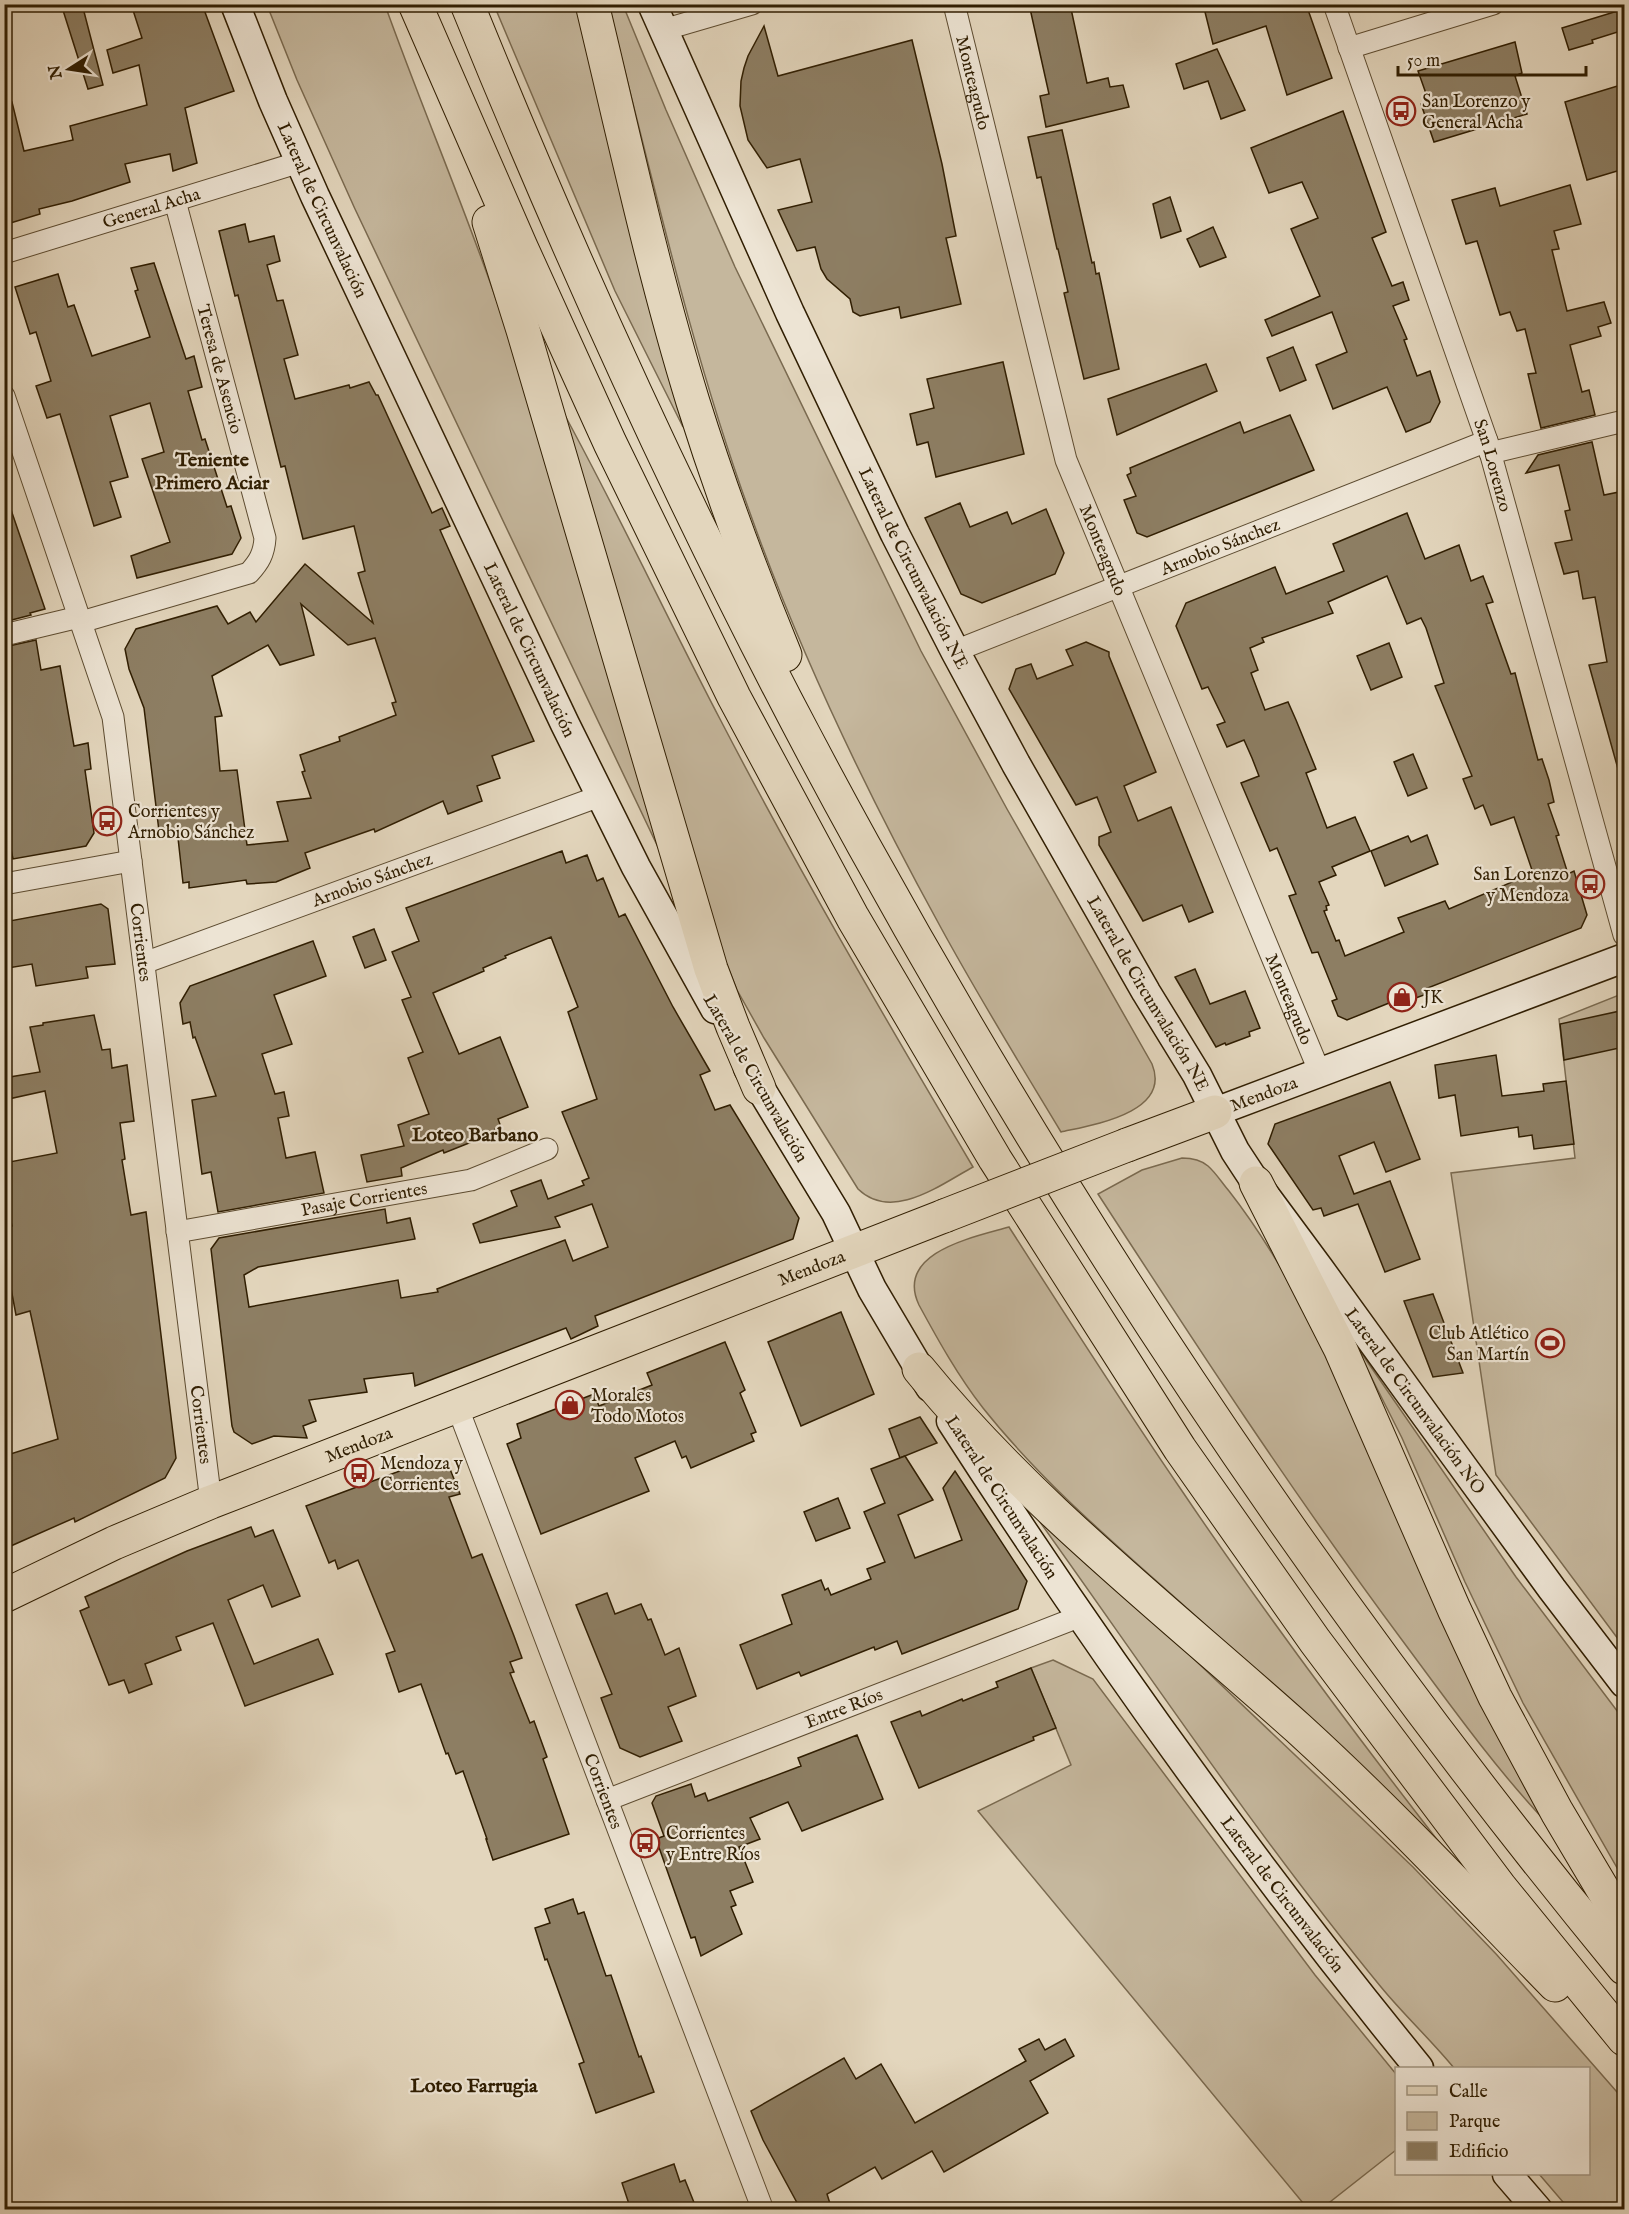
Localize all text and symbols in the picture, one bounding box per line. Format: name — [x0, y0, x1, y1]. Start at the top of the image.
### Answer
street label: Monteagudo — [949, 33, 995, 133]
north arrow — [39, 39, 99, 99]
scale bar — [1398, 39, 1586, 77]
text: 50 m — [1407, 50, 1440, 73]
text: N — [45, 63, 68, 82]
place label: San Lorenzo y General Acha — [1422, 91, 1531, 135]
bus stop icon: San Lorenzo y General Acha — [1385, 95, 1417, 127]
street label: Lateral de Circunvalación — [271, 119, 372, 303]
street label: General Acha — [100, 183, 203, 235]
street label: Teresa de Asencio — [190, 302, 247, 437]
street label: San Lorenzo — [1467, 416, 1516, 515]
district label: Teniente Primero Aciar — [155, 448, 270, 496]
street label: Lateral de Circunvalación NE — [852, 464, 973, 674]
street label: Monteagudo — [1073, 502, 1131, 600]
street label: Arnobio Sánchez — [1157, 514, 1284, 582]
street label: Lateral de Circunvalación — [477, 559, 580, 742]
place label: Corrientes y Arnobio Sánchez — [127, 801, 254, 845]
bus stop icon: Corrientes y Arnobio Sánchez — [91, 805, 123, 837]
street label: Arnobio Sánchez — [308, 848, 436, 914]
place label: San Lorenzo y Mendoza — [1473, 864, 1569, 908]
bus stop icon: San Lorenzo y Mendoza — [1574, 868, 1606, 900]
street label: Lateral de Circunvalación NE — [1081, 892, 1213, 1096]
street label: Corrientes — [123, 902, 156, 983]
street label: Monteagudo — [1259, 951, 1317, 1049]
shop icon: JK — [1386, 981, 1418, 1013]
place label: JK — [1421, 987, 1444, 1010]
street label: Lateral de Circunvalación — [697, 990, 813, 1167]
street label: Mendoza — [1227, 1072, 1301, 1118]
district label: Loteo Barbano — [412, 1123, 538, 1148]
street label: Pasaje Corrientes — [299, 1178, 429, 1223]
street label: Mendoza — [775, 1246, 849, 1293]
street label: Lateral de Circunvalación NO — [1339, 1304, 1489, 1500]
place label: Club Atlético San Martín — [1429, 1323, 1529, 1367]
sports icon: Club Atlético San Martín — [1534, 1327, 1566, 1359]
street label: Corrientes — [184, 1384, 216, 1465]
place label: Morales Todo Motos — [591, 1385, 684, 1429]
shop icon: Morales Todo Motos — [554, 1389, 586, 1421]
street label: Lateral de Circunvalación — [939, 1412, 1063, 1584]
street label: Mendoza — [322, 1422, 396, 1469]
place label: Mendoza y Corrientes — [380, 1453, 463, 1497]
bus stop icon: Mendoza y Corrientes — [343, 1457, 375, 1489]
street label: Entre Ríos — [802, 1684, 886, 1735]
street label: Corrientes — [577, 1751, 627, 1833]
street label: Lateral de Circunvalación — [1214, 1812, 1349, 1978]
place label: Corrientes y Entre Ríos — [665, 1823, 760, 1867]
bus stop icon: Corrientes y Entre Ríos — [629, 1827, 661, 1859]
legend — [1395, 2067, 1590, 2175]
district label: Loteo Farrugia — [410, 2074, 538, 2099]
text: Calle — [1449, 2081, 1488, 2104]
text: Parque — [1449, 2111, 1500, 2134]
text: Edificio — [1449, 2141, 1509, 2164]

